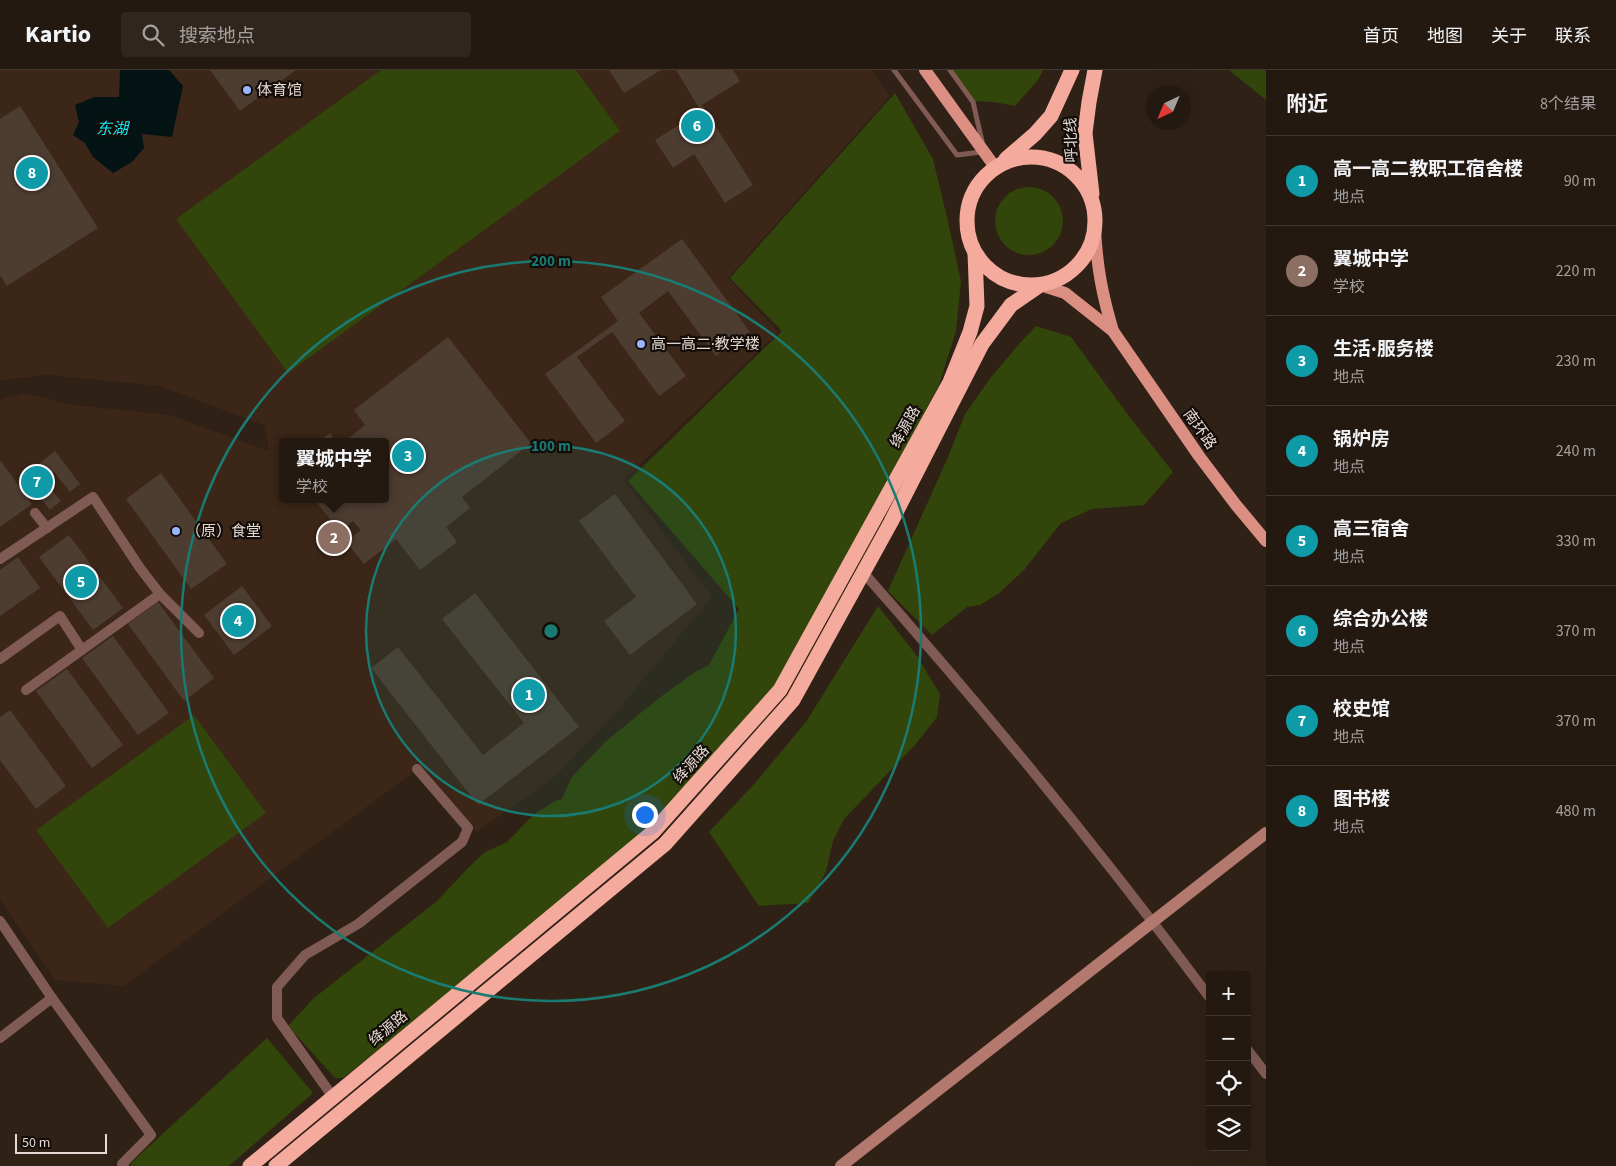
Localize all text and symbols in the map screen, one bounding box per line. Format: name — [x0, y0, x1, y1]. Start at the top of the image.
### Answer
search box — [121, 12, 471, 57]
text: Kartio — [25, 17, 91, 52]
icon: search — [139, 21, 167, 49]
text: 搜索地点 — [179, 23, 255, 50]
text: 首页 — [1363, 24, 1399, 49]
text: 地图 — [1427, 24, 1463, 49]
text: 关于 — [1491, 24, 1527, 49]
text: 联系 — [1555, 24, 1591, 49]
place label: 体育馆 — [257, 80, 302, 101]
marker: 体育馆 — [241, 84, 253, 96]
north arrow — [1146, 85, 1191, 130]
text: 附近 — [1286, 89, 1328, 119]
text: 8个结果 — [1540, 93, 1596, 115]
pin: 6 — [681, 107, 713, 145]
street label: 呼北线 — [1061, 117, 1082, 163]
water label: 东湖 — [96, 118, 131, 140]
pin: 8 — [16, 154, 48, 192]
text: 高一高二教职工宿舍楼 — [1333, 156, 1523, 183]
text: 1 — [1298, 170, 1306, 192]
text: 90 m — [1564, 170, 1596, 192]
text: 地点 — [1333, 186, 1365, 208]
text: 翼城中学 — [1333, 246, 1409, 273]
text: 200 m — [531, 251, 571, 272]
text: 2 — [1298, 260, 1306, 282]
text: 220 m — [1556, 260, 1596, 282]
text: 学校 — [1333, 276, 1365, 298]
place label: 高一高二·教学楼 — [651, 334, 760, 355]
text: 生活·服务楼 — [1333, 336, 1434, 363]
marker: 高一高二·教学楼 — [635, 338, 647, 350]
text: 3 — [1298, 350, 1306, 372]
text: 230 m — [1556, 350, 1596, 372]
text: 地点 — [1333, 366, 1365, 388]
street label: 绛源路 — [885, 402, 926, 452]
street label: 南环路 — [1178, 405, 1221, 454]
text: 锅炉房 — [1333, 426, 1390, 453]
text: 100 m — [531, 436, 571, 457]
pin: 3 — [392, 437, 424, 475]
popup — [279, 438, 389, 503]
text: 4 — [1298, 440, 1306, 462]
text: 240 m — [1556, 440, 1596, 462]
text: 翼城中学 — [296, 446, 372, 473]
text: 地点 — [1333, 456, 1365, 478]
pin: 7 — [21, 463, 53, 501]
text: 学校 — [296, 476, 328, 498]
text: 高三宿舍 — [1333, 516, 1409, 543]
pin: 2 — [318, 519, 350, 557]
place label: （原）食堂 — [186, 521, 261, 542]
marker: （原）食堂 — [170, 525, 182, 537]
text: 5 — [1298, 530, 1306, 552]
text: 330 m — [1556, 530, 1596, 552]
text: 地点 — [1333, 546, 1365, 568]
pin: 5 — [65, 563, 97, 601]
pin: 4 — [222, 602, 254, 640]
text: 综合办公楼 — [1333, 606, 1428, 633]
text: 6 — [1298, 620, 1306, 642]
text: 370 m — [1556, 620, 1596, 642]
centre of rings — [542, 622, 560, 640]
text: 地点 — [1333, 636, 1365, 658]
pin: 1 — [513, 676, 545, 714]
text: 校史馆 — [1333, 696, 1390, 723]
text: 7 — [1298, 710, 1306, 732]
text: 370 m — [1556, 710, 1596, 732]
text: 地点 — [1333, 726, 1365, 748]
street label: 绛源路 — [669, 741, 714, 788]
text: 图书楼 — [1333, 786, 1390, 813]
text: 8 — [1298, 800, 1306, 822]
text: 480 m — [1556, 800, 1596, 822]
your location — [632, 802, 658, 828]
text: 地点 — [1333, 816, 1365, 838]
map controls — [1206, 971, 1251, 1151]
button: + — [1206, 971, 1251, 1016]
street label: 绛源路 — [364, 1006, 412, 1051]
button: − — [1206, 1016, 1251, 1061]
button: locate — [1206, 1061, 1251, 1106]
button: layers — [1206, 1106, 1251, 1151]
scale bar — [15, 1131, 108, 1154]
text: 50 m — [22, 1133, 50, 1153]

